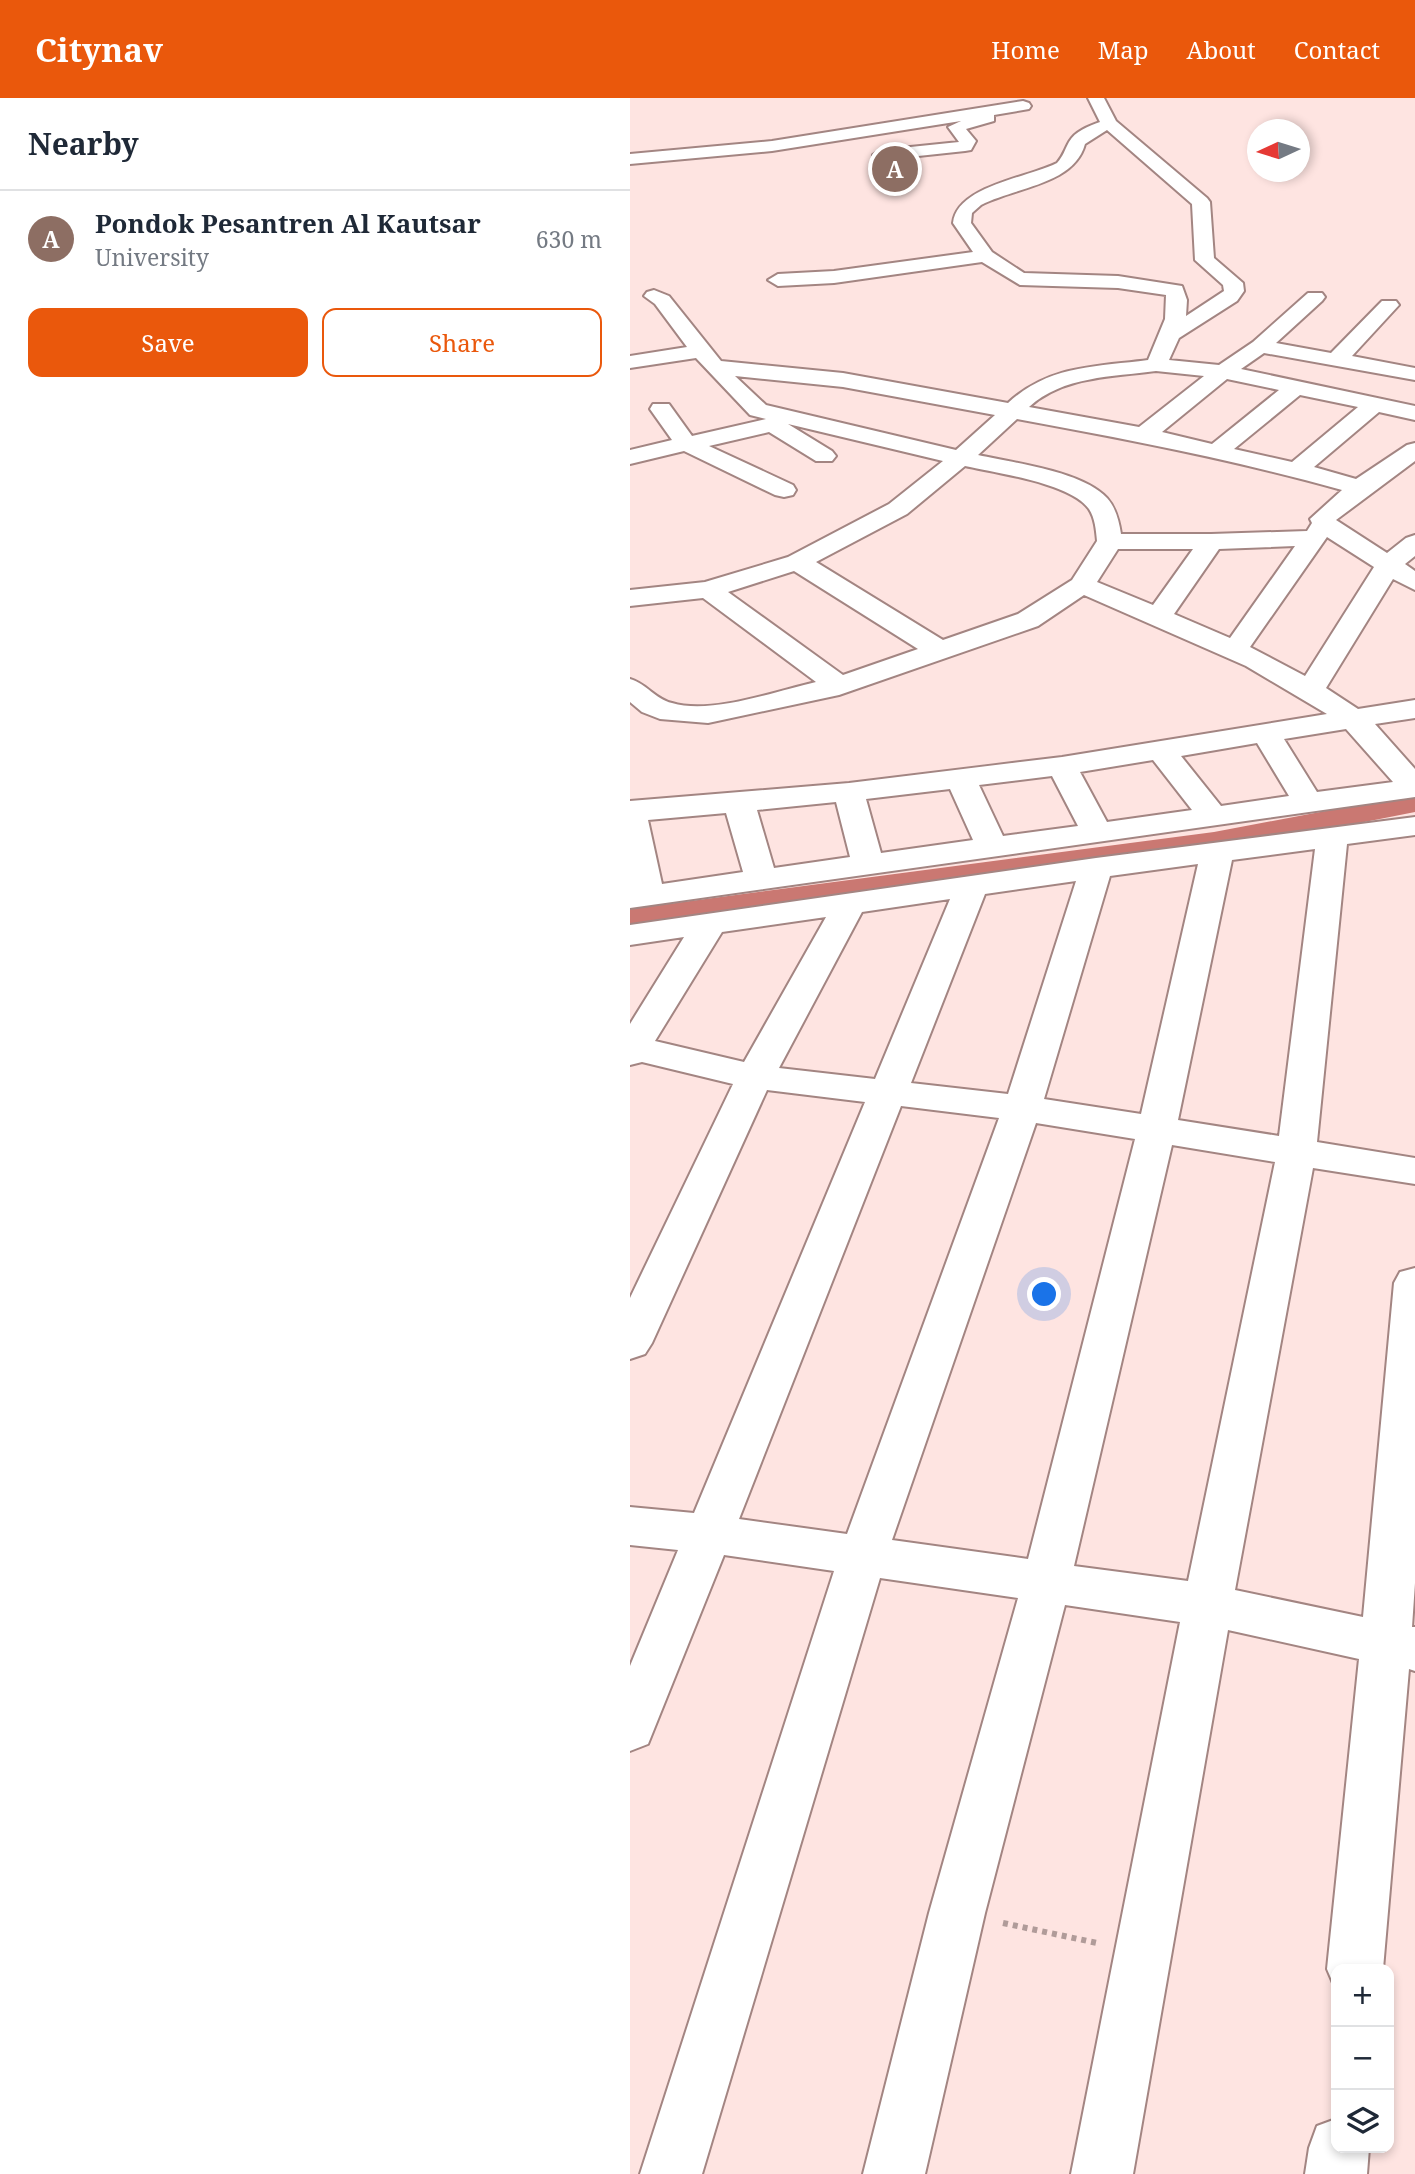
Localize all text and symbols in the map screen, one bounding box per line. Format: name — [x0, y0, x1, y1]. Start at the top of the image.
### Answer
text: Citynav — [35, 27, 163, 72]
text: Home — [991, 33, 1060, 66]
text: Map — [1098, 33, 1149, 66]
text: About — [1187, 33, 1256, 66]
text: Contact — [1294, 33, 1380, 66]
north arrow — [1247, 119, 1310, 182]
text: Nearby — [28, 123, 139, 164]
pin: A — [872, 143, 918, 195]
text: Pondok Pesantren Al Kautsar — [95, 205, 481, 241]
text: A — [42, 223, 60, 255]
text: 630 m — [536, 223, 602, 255]
text: University — [95, 241, 209, 273]
button: Save — [28, 308, 308, 377]
button: Share — [322, 308, 602, 377]
your location — [1027, 1277, 1061, 1311]
map controls — [1331, 1964, 1394, 2153]
button: + — [1331, 1964, 1394, 2027]
button: − — [1331, 2027, 1394, 2090]
button: layers — [1331, 2090, 1394, 2153]

